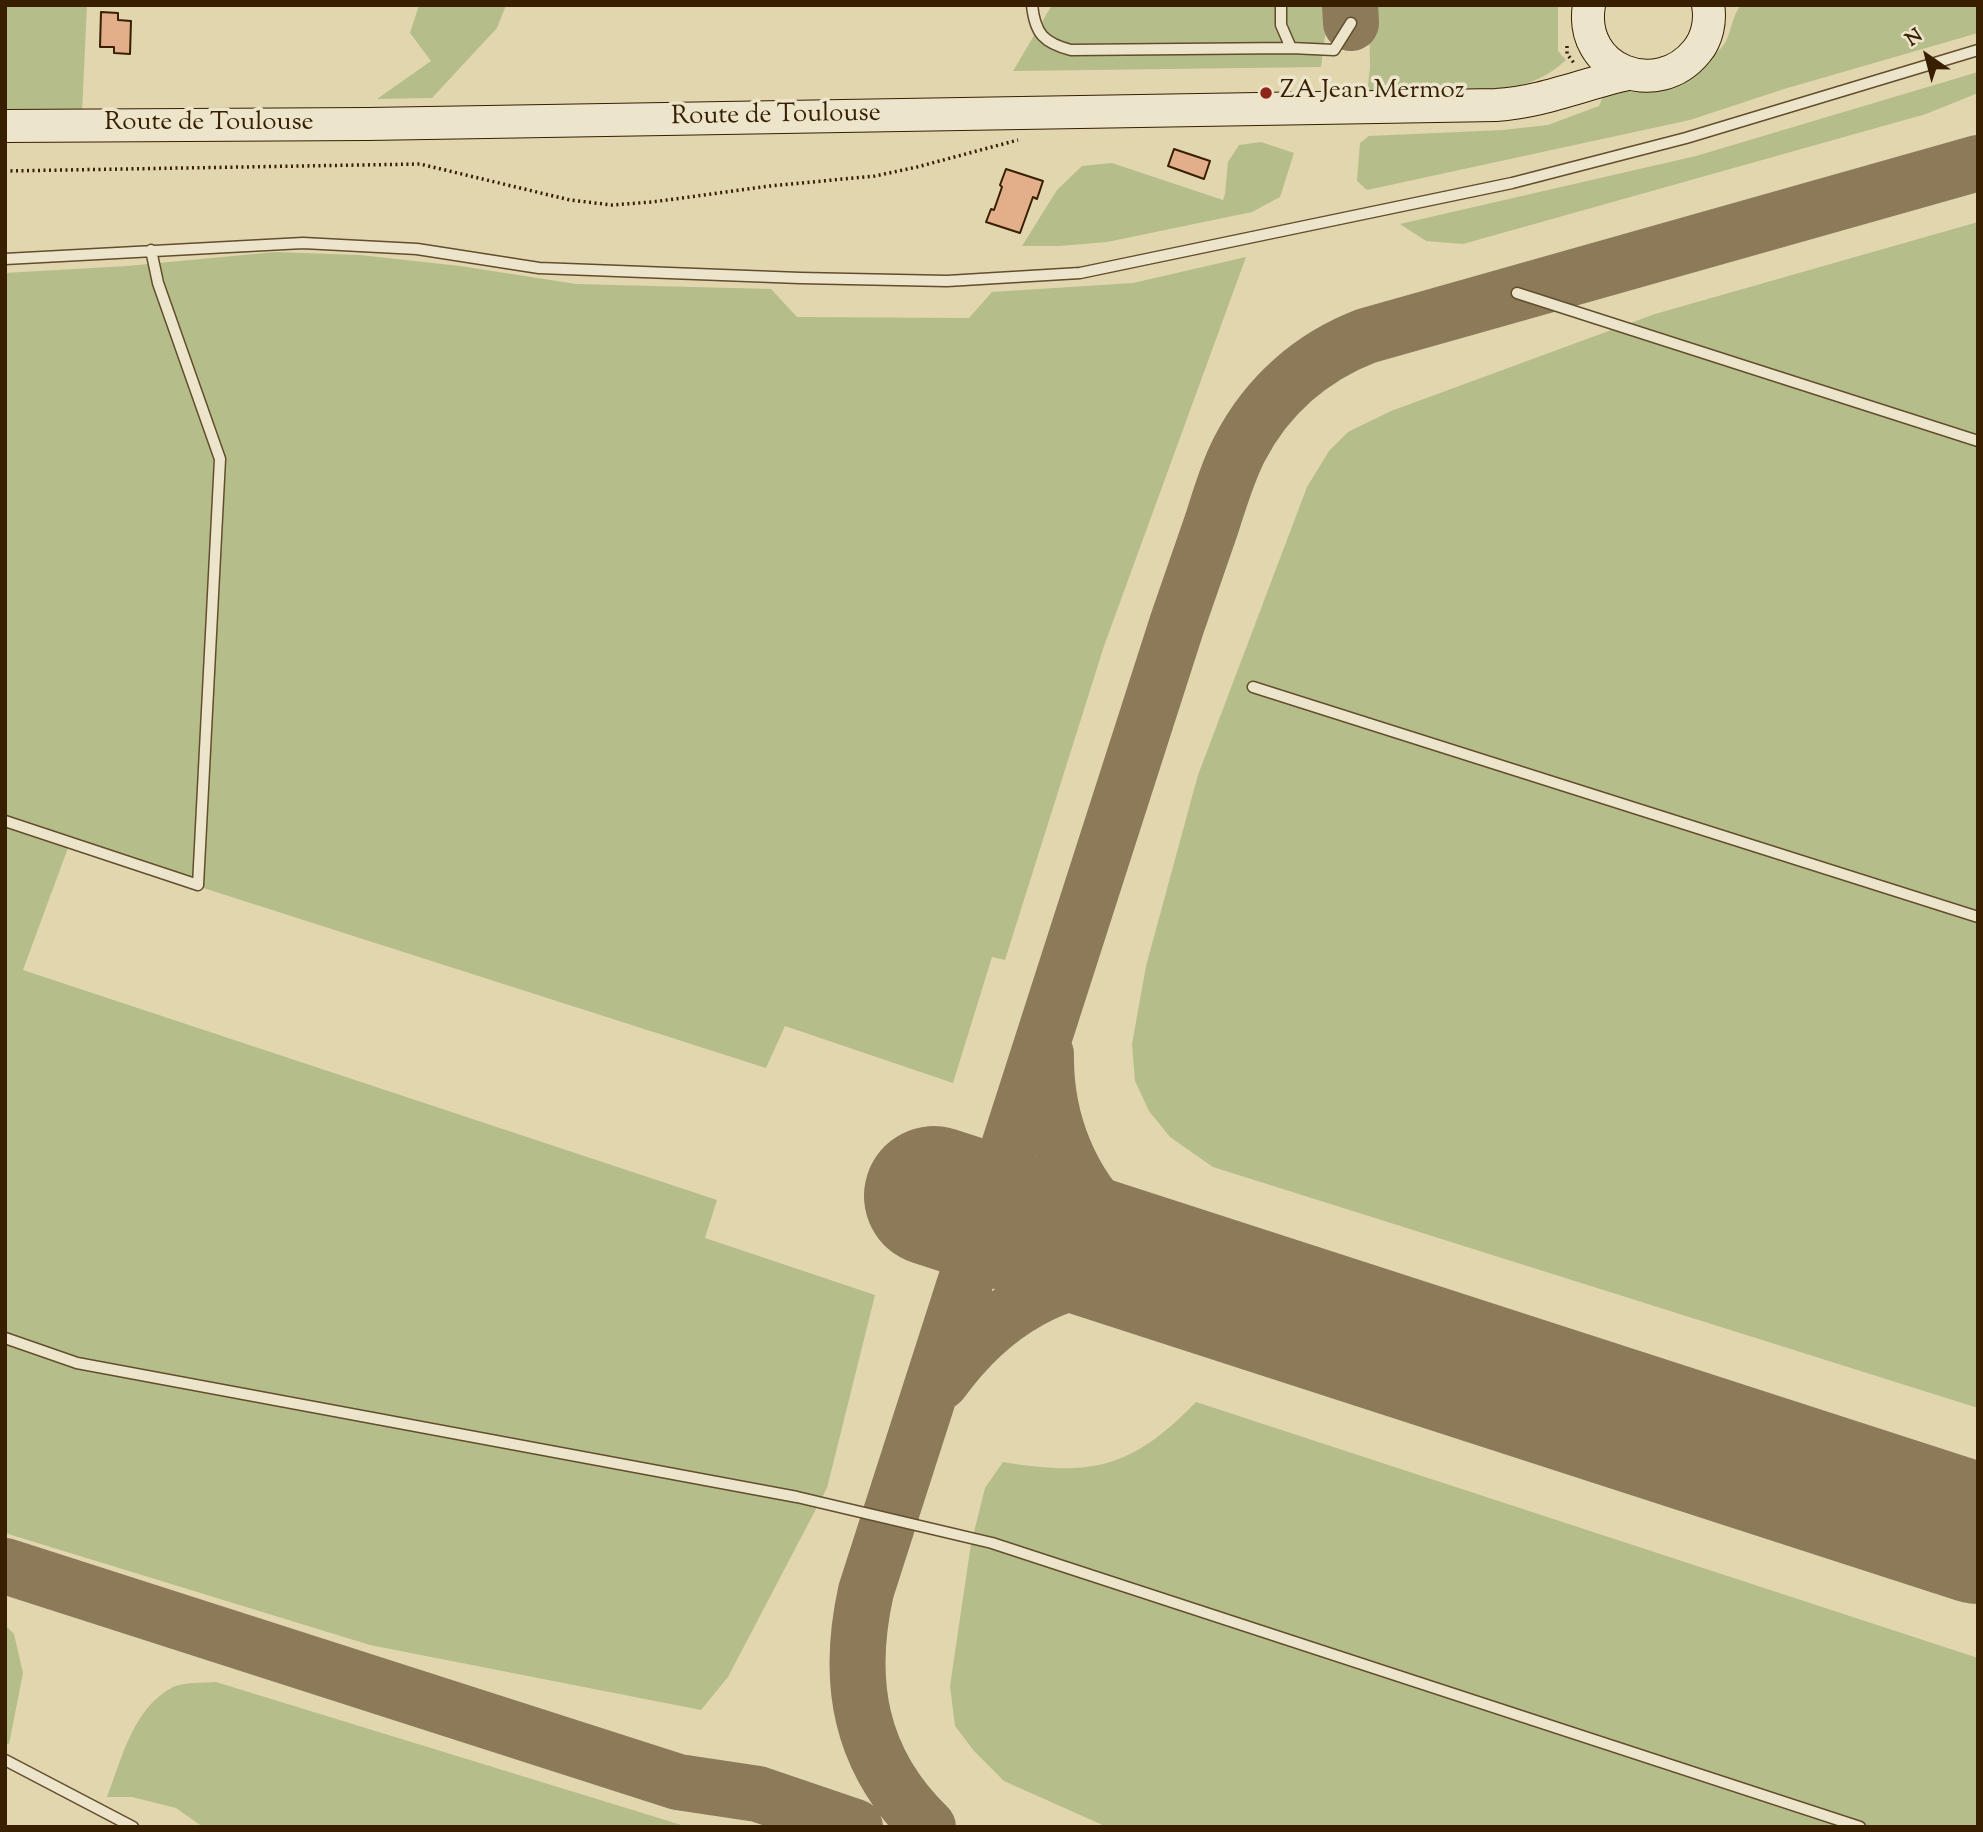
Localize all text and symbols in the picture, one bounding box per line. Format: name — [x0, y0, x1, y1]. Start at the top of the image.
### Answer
north arrow — [1892, 21, 1962, 91]
text: N — [1901, 23, 1929, 54]
place label: ZA Jean Mermoz — [1280, 77, 1464, 109]
marker: ZA Jean Mermoz — [1258, 85, 1274, 101]
street label: Route de Toulouse — [671, 100, 881, 134]
street label: Route de Toulouse — [104, 109, 314, 141]

